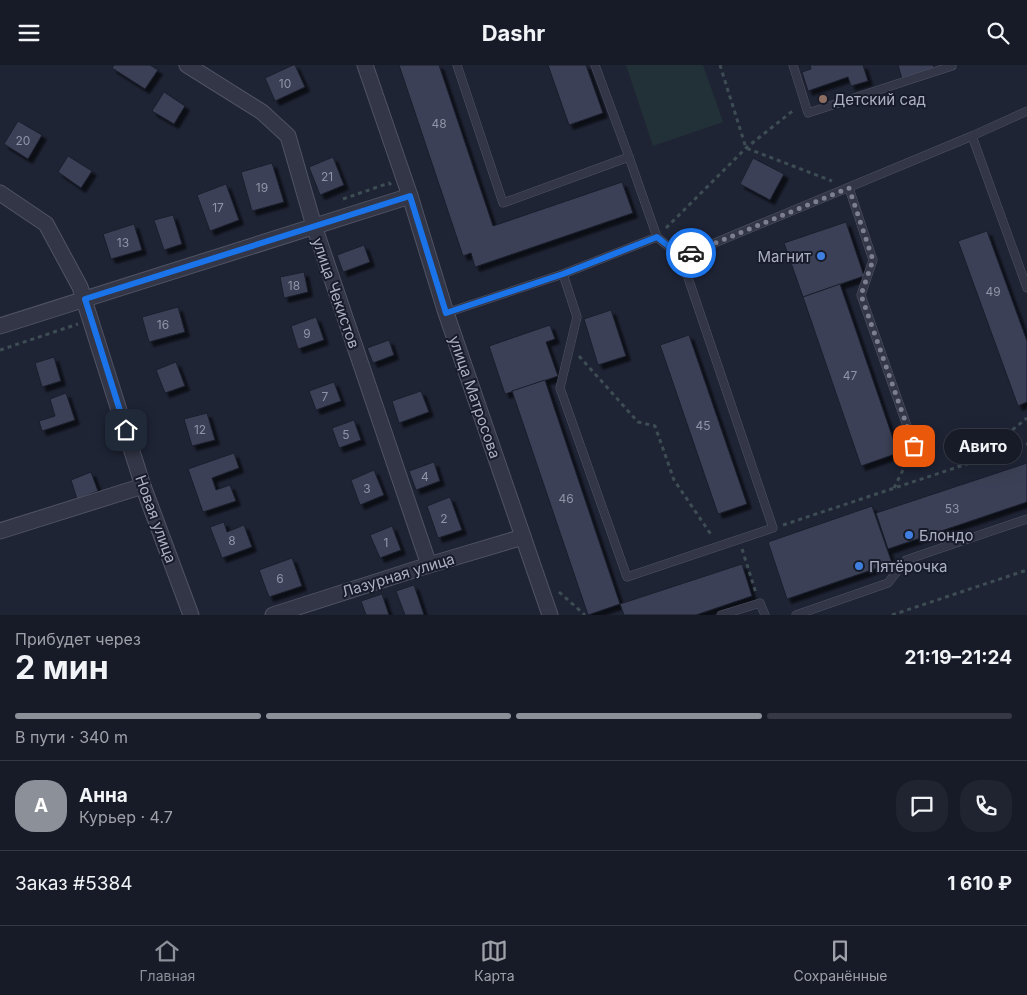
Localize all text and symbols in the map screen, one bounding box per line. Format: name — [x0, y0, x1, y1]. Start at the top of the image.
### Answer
icon: menu — [15, 19, 43, 47]
icon: search — [984, 19, 1012, 47]
text: Dashr — [482, 20, 545, 46]
house number: 10 — [279, 76, 291, 91]
place label: Детский сад — [833, 90, 926, 109]
marker: Детский сад — [817, 93, 829, 105]
house number: 48 — [431, 116, 447, 131]
house number: 20 — [16, 133, 30, 148]
house number: 21 — [321, 169, 333, 184]
house number: 19 — [256, 180, 268, 195]
house number: 17 — [212, 200, 224, 215]
courier — [666, 228, 716, 278]
house number: 13 — [117, 235, 129, 250]
street label: улица Чекистов — [308, 235, 364, 351]
icon: car — [677, 239, 705, 267]
place label: Магнит — [758, 247, 811, 266]
marker: Магнит — [815, 250, 827, 262]
house number: 18 — [288, 278, 300, 293]
house number: 49 — [985, 284, 1001, 299]
house number: 16 — [157, 317, 169, 332]
house number: 9 — [303, 326, 311, 341]
street label: улица Матросова — [445, 333, 505, 461]
house number: 47 — [843, 368, 857, 383]
house number: 7 — [322, 389, 329, 404]
pin — [105, 409, 147, 451]
icon: home — [112, 416, 140, 444]
house number: 45 — [695, 418, 711, 433]
house number: 12 — [194, 422, 206, 437]
pin — [893, 425, 935, 467]
house number: 5 — [342, 427, 350, 442]
callout: Авито — [944, 429, 1022, 463]
icon: bag — [900, 432, 928, 460]
text: Авито — [959, 436, 1007, 456]
house number: 4 — [421, 469, 429, 484]
street label: Новая улица — [131, 472, 181, 566]
house number: 3 — [363, 481, 371, 496]
house number: 46 — [558, 491, 574, 506]
house number: 53 — [945, 501, 959, 516]
house number: 2 — [440, 511, 448, 526]
place label: Блондо — [919, 526, 974, 545]
marker: Блондо — [903, 529, 915, 541]
house number: 8 — [228, 533, 236, 548]
house number: 1 — [384, 535, 388, 550]
street label: Лазурная улица — [339, 549, 457, 601]
place label: Пятёрочка — [869, 557, 948, 576]
marker: Пятёрочка — [853, 560, 865, 572]
house number: 6 — [276, 571, 284, 586]
text: Прибудет через — [15, 629, 141, 649]
text: 21:19–21:24 — [904, 646, 1012, 669]
text: 2 мин — [15, 648, 109, 687]
text: В пути · 340 m — [15, 727, 128, 747]
button: chat — [896, 780, 948, 832]
button: phone — [960, 780, 1012, 832]
text: Анна — [79, 784, 128, 807]
text: А — [34, 794, 48, 817]
text: Курьер · 4.7 — [79, 807, 173, 827]
text: Заказ #5384 — [15, 872, 132, 895]
text: 1 610 ₽ — [947, 872, 1012, 895]
tab: Главная — [139, 937, 195, 984]
tab: Карта — [474, 937, 515, 984]
tab: Сохранённые — [793, 937, 887, 984]

